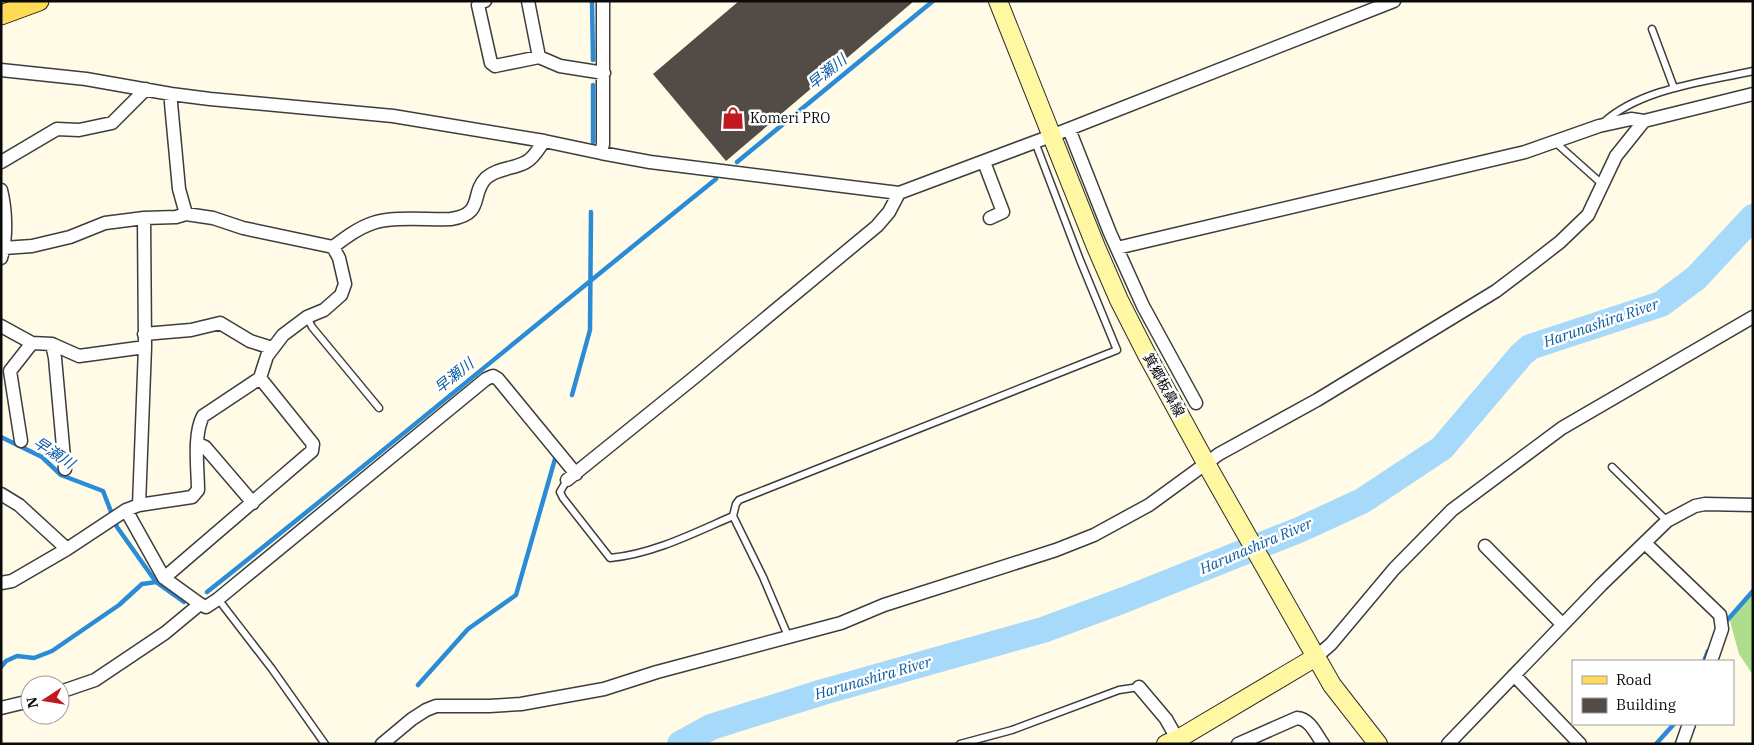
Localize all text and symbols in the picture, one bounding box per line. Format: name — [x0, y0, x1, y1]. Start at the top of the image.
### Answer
water label: 早瀬川 — [803, 49, 852, 93]
shop icon: Komeri PRO — [720, 105, 746, 131]
place label: Komeri PRO — [750, 109, 830, 127]
water label: Harunashira River — [1540, 294, 1661, 351]
street label: 箕郷板鼻線 — [1139, 350, 1189, 420]
water label: 早瀬川 — [430, 353, 479, 397]
water label: 早瀬川 — [30, 432, 80, 474]
water label: Harunashira River — [1196, 513, 1315, 578]
water label: Harunashira River — [811, 652, 934, 704]
legend — [1572, 660, 1734, 725]
text: Road — [1616, 670, 1652, 689]
north arrow — [20, 675, 70, 725]
text: N — [22, 695, 42, 710]
text: Building — [1616, 695, 1676, 714]

